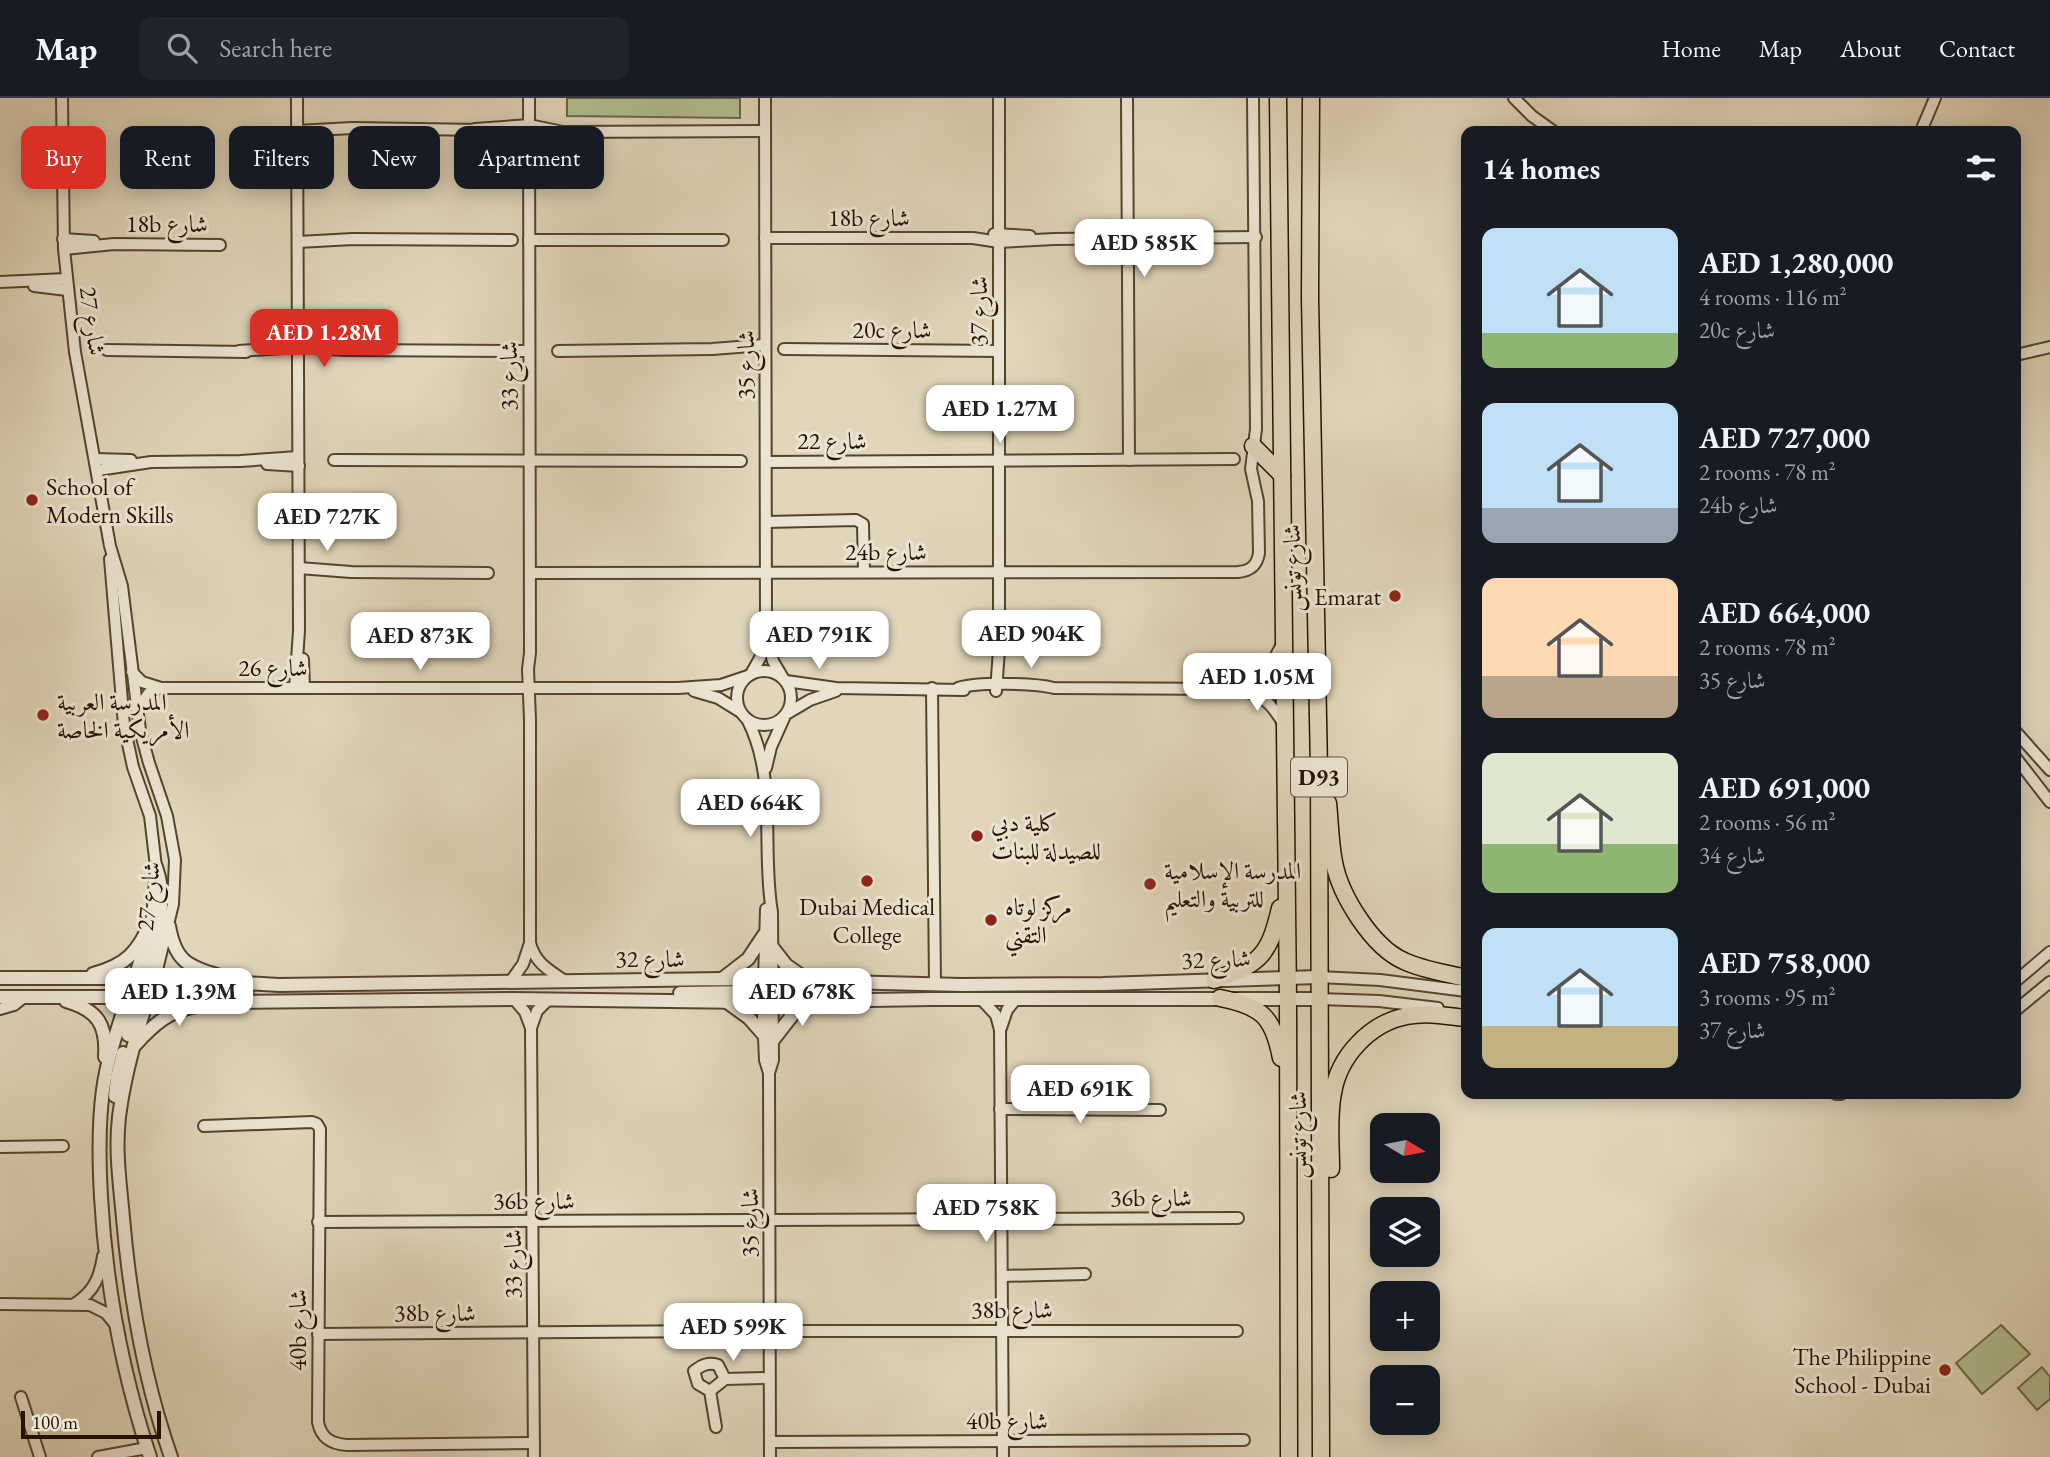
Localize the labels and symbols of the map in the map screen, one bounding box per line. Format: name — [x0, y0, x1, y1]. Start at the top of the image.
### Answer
street label: 18b شارع — [828, 202, 910, 238]
street label: 18b شارع — [126, 208, 208, 244]
pin: AED 585K — [1072, 220, 1216, 279]
street label: شارع 37 — [963, 276, 999, 346]
street label: شارع 27 — [68, 284, 113, 358]
pin: AED 1.28M — [244, 310, 404, 369]
street label: 20c شارع — [852, 314, 932, 350]
street label: شارع 35 — [730, 330, 766, 400]
street label: شارع 33 — [493, 341, 529, 411]
pin: AED 1.27M — [920, 386, 1080, 445]
street label: شارع 22 — [797, 425, 867, 461]
place label: School of Modern Skills — [46, 471, 174, 530]
marker: School of Modern Skills — [24, 492, 40, 508]
pin: AED 727K — [255, 494, 399, 553]
street label: شارع تونس — [1276, 524, 1313, 612]
street label: 24b شارع — [845, 536, 927, 572]
place label: Emarat — [1314, 581, 1381, 612]
marker: Emarat — [1387, 588, 1403, 604]
pin: AED 904K — [959, 610, 1103, 670]
pin: AED 873K — [348, 612, 492, 672]
pin: AED 791K — [747, 612, 891, 671]
street label: شارع 26 — [238, 652, 308, 688]
pin: AED 1.05M — [1177, 654, 1337, 713]
place label: المدرسة العربية الأمريكية الخاصة — [57, 686, 190, 747]
marker: المدرسة العربية الأمريكية الخاصة — [35, 707, 51, 723]
road number: D93 — [1291, 758, 1347, 796]
pin: AED 664K — [678, 780, 822, 839]
place label: كلية دبي للصيدلة للبنات — [991, 807, 1101, 866]
marker: كلية دبي للصيدلة للبنات — [969, 828, 985, 844]
place label: المدرسة الإسلامية للتربية والتعليم — [1164, 855, 1301, 923]
street label: شارع 27 — [129, 860, 172, 933]
marker: Dubai Medical College — [859, 873, 875, 889]
marker: المدرسة الإسلامية للتربية والتعليم — [1142, 876, 1158, 892]
place label: Dubai Medical College — [799, 891, 935, 950]
place label: مركز لوتاه التقني — [1005, 891, 1072, 957]
marker: مركز لوتاه التقني — [983, 912, 999, 928]
street label: شارع 32 — [1181, 942, 1251, 981]
street label: شارع 32 — [615, 943, 685, 979]
pin: AED 1.39M — [99, 968, 259, 1028]
pin: AED 678K — [730, 968, 874, 1028]
pin: AED 691K — [1008, 1066, 1152, 1125]
street label: شارع تونس — [1282, 1091, 1318, 1179]
north arrow — [1370, 1113, 1440, 1183]
street label: 36b شارع — [1110, 1182, 1192, 1218]
pin: AED 758K — [914, 1184, 1058, 1244]
street label: 36b شارع — [493, 1185, 575, 1221]
street label: شارع 35 — [734, 1188, 770, 1258]
street label: شارع 33 — [497, 1229, 533, 1299]
street label: 40b شارع — [282, 1289, 318, 1371]
street label: 38b شارع — [971, 1294, 1053, 1330]
street label: 38b شارع — [394, 1297, 476, 1333]
pin: AED 599K — [661, 1304, 805, 1363]
place label: The Philippine School - Dubai — [1792, 1341, 1931, 1400]
marker: The Philippine School - Dubai — [1937, 1362, 1953, 1378]
street label: 40b شارع — [966, 1405, 1048, 1441]
scale bar — [21, 1408, 161, 1440]

